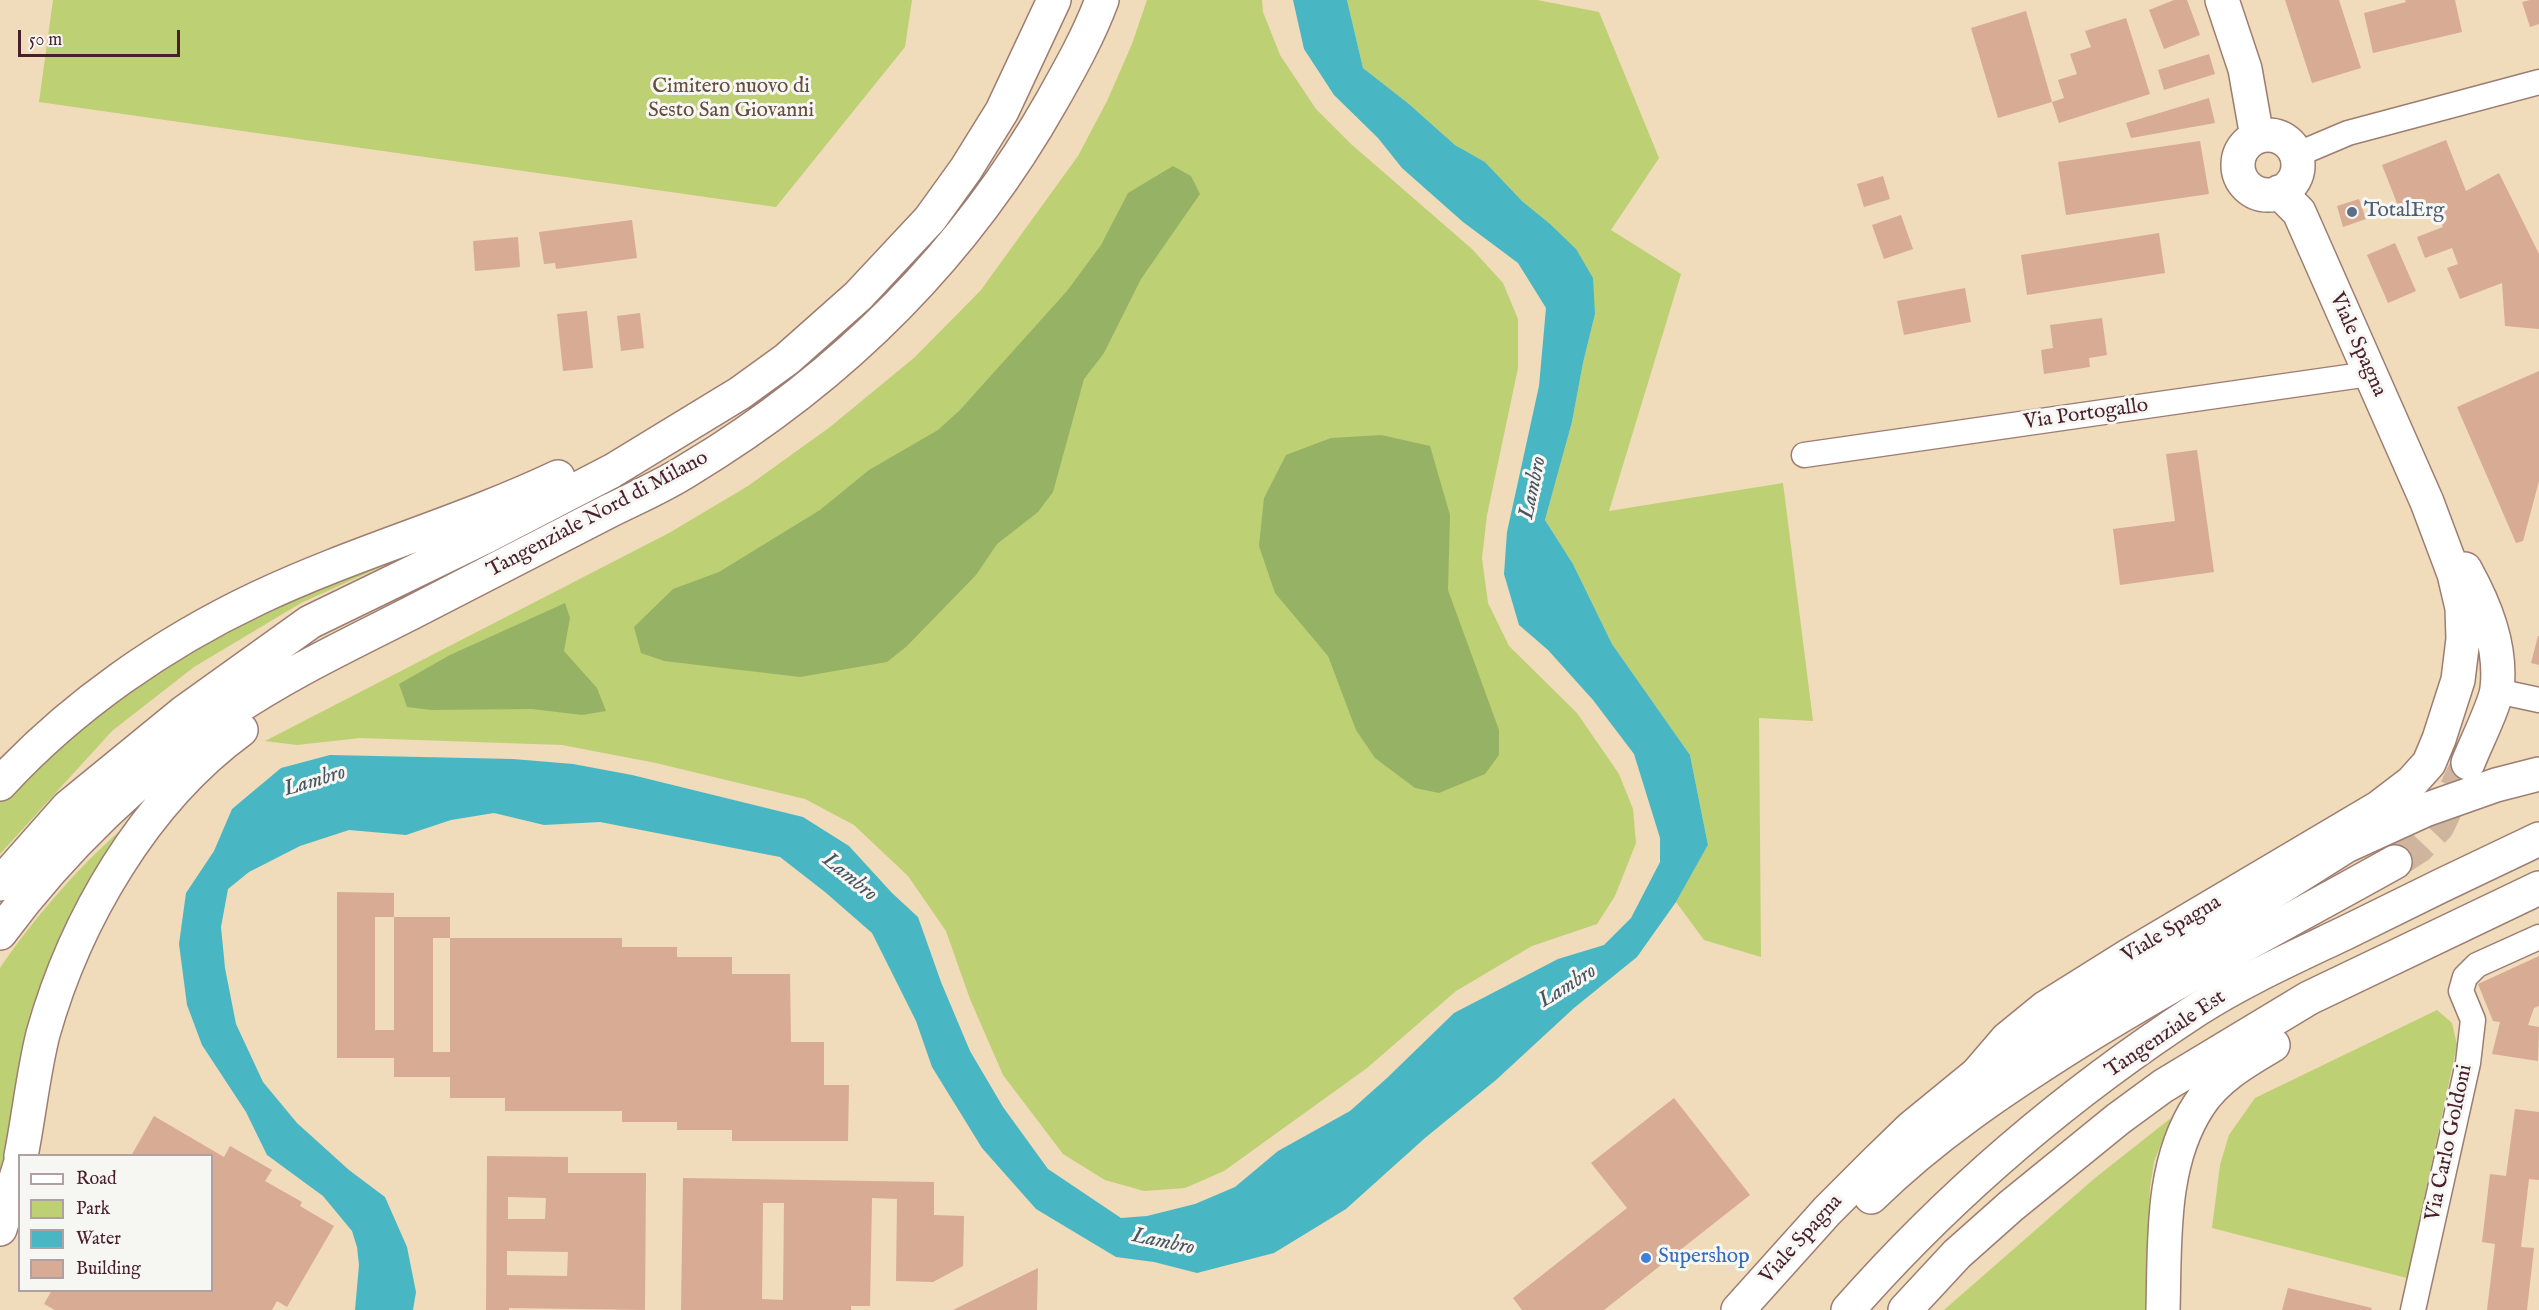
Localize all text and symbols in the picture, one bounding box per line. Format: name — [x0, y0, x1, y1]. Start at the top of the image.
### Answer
scale bar — [21, 18, 183, 56]
text: 50 m — [29, 29, 62, 52]
park label: Cimitero nuovo di Sesto San Giovanni — [648, 75, 814, 125]
place label: TotalErg — [2364, 199, 2444, 225]
marker: TotalErg — [2345, 205, 2359, 219]
street label: Viale Spagna — [2323, 289, 2391, 401]
street label: Via Portogallo — [2022, 394, 2150, 436]
street label: Tangenziale Nord di Milano — [483, 446, 713, 584]
water label: Lambro — [1514, 454, 1554, 522]
water label: Lambro — [281, 760, 349, 804]
water label: Lambro — [816, 848, 882, 908]
street label: Viale Spagna — [2118, 891, 2226, 969]
water label: Lambro — [1534, 959, 1602, 1015]
street label: Tangenziale Est — [2101, 986, 2231, 1084]
street label: Via Carlo Goldoni — [2421, 1063, 2479, 1223]
legend — [18, 1154, 213, 1292]
text: Road — [76, 1168, 117, 1191]
street label: Viale Spagna — [1755, 1190, 1849, 1290]
text: Park — [76, 1198, 110, 1221]
water label: Lambro — [1129, 1223, 1197, 1263]
text: Water — [76, 1228, 121, 1251]
place label: Supershop — [1658, 1245, 1750, 1271]
marker: Supershop — [1639, 1251, 1653, 1265]
text: Building — [76, 1258, 141, 1281]

